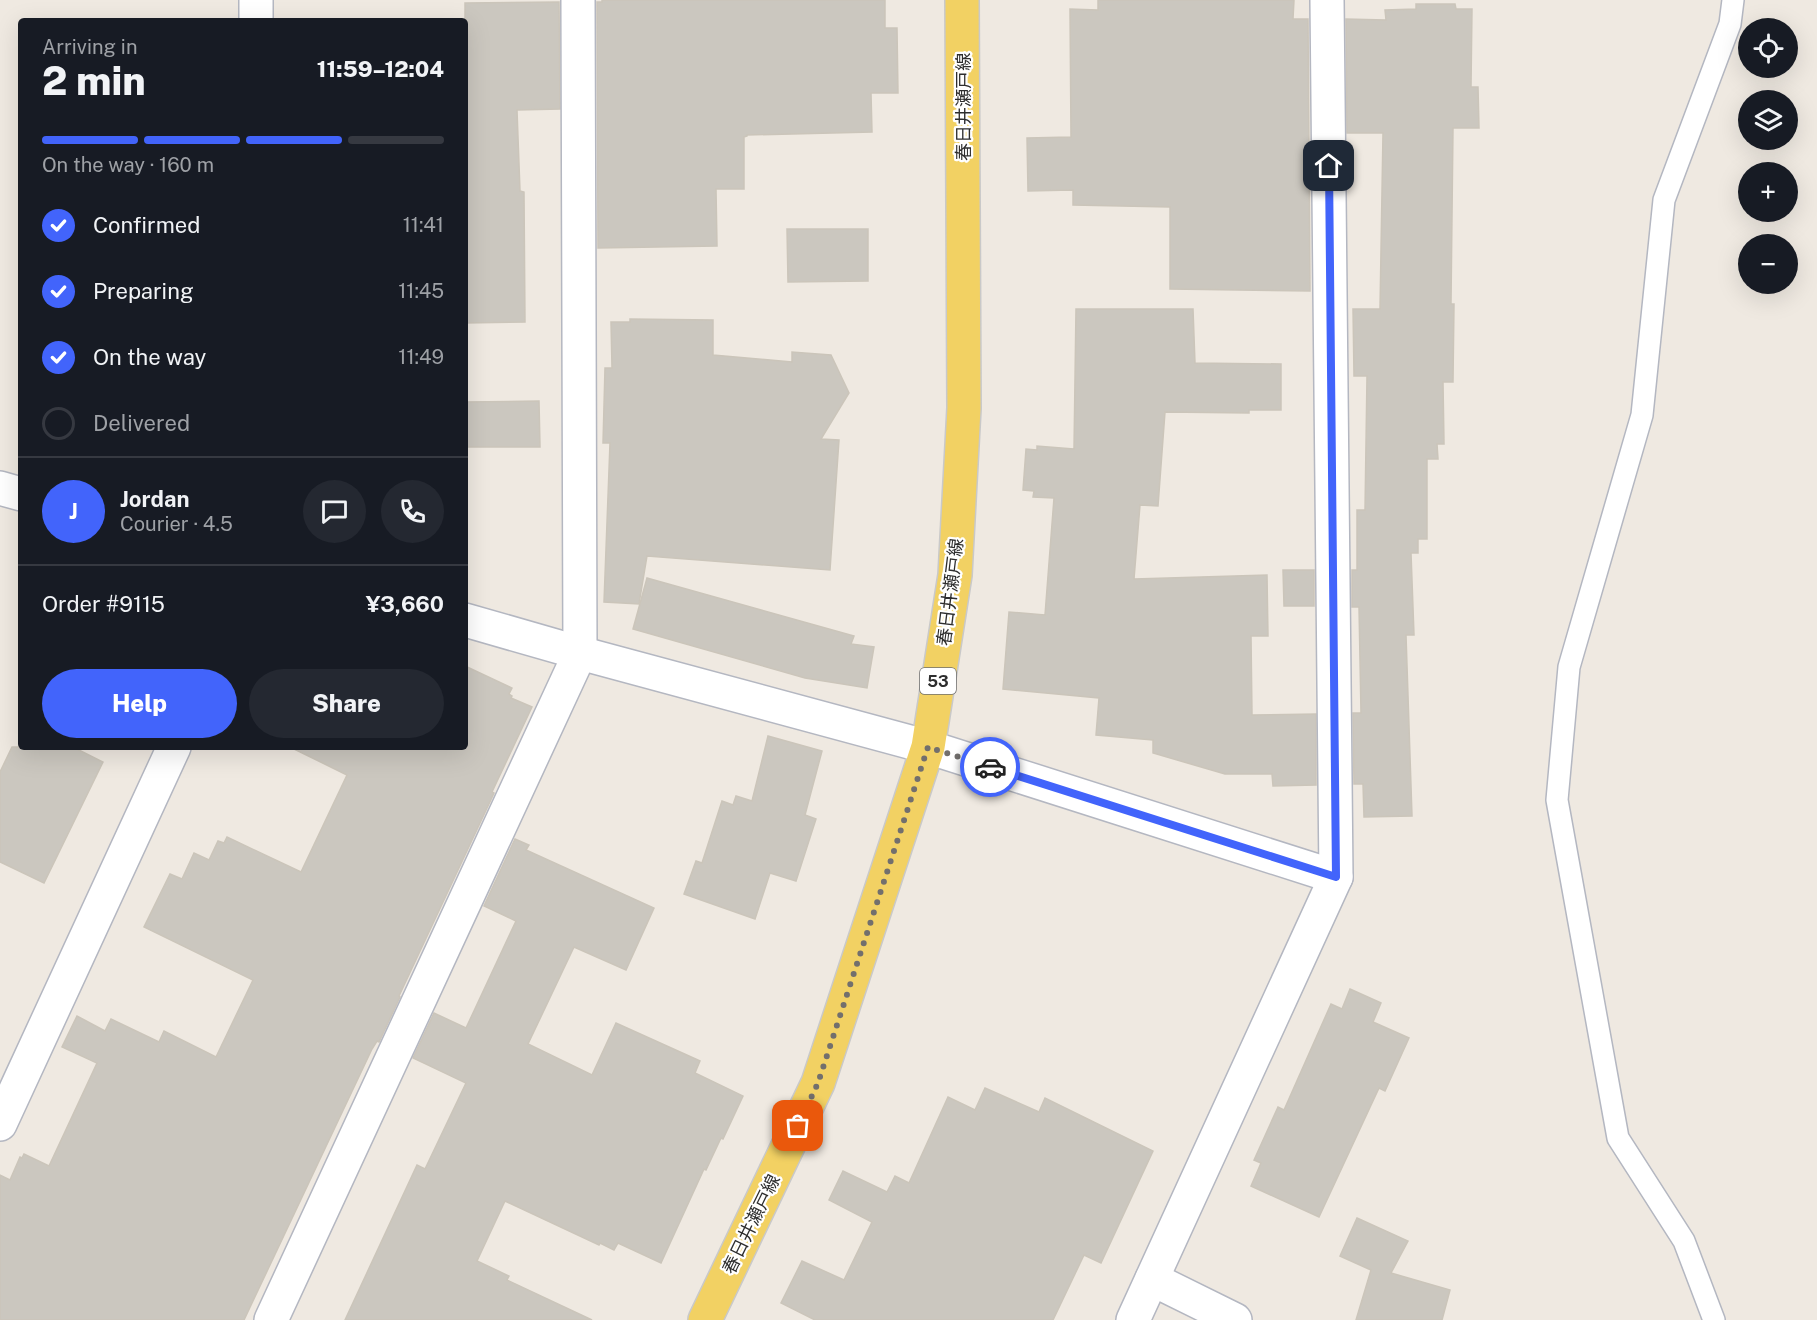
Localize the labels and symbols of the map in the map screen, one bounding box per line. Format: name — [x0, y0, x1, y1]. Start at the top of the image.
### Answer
street label: 春日井瀬戸線 — [953, 53, 974, 161]
pin — [1303, 140, 1354, 191]
street label: 春日井瀬戸線 — [933, 537, 967, 647]
road number: 53 — [920, 668, 956, 694]
courier — [960, 737, 1020, 797]
pin — [772, 1100, 823, 1151]
street label: 春日井瀬戸線 — [718, 1171, 784, 1277]

